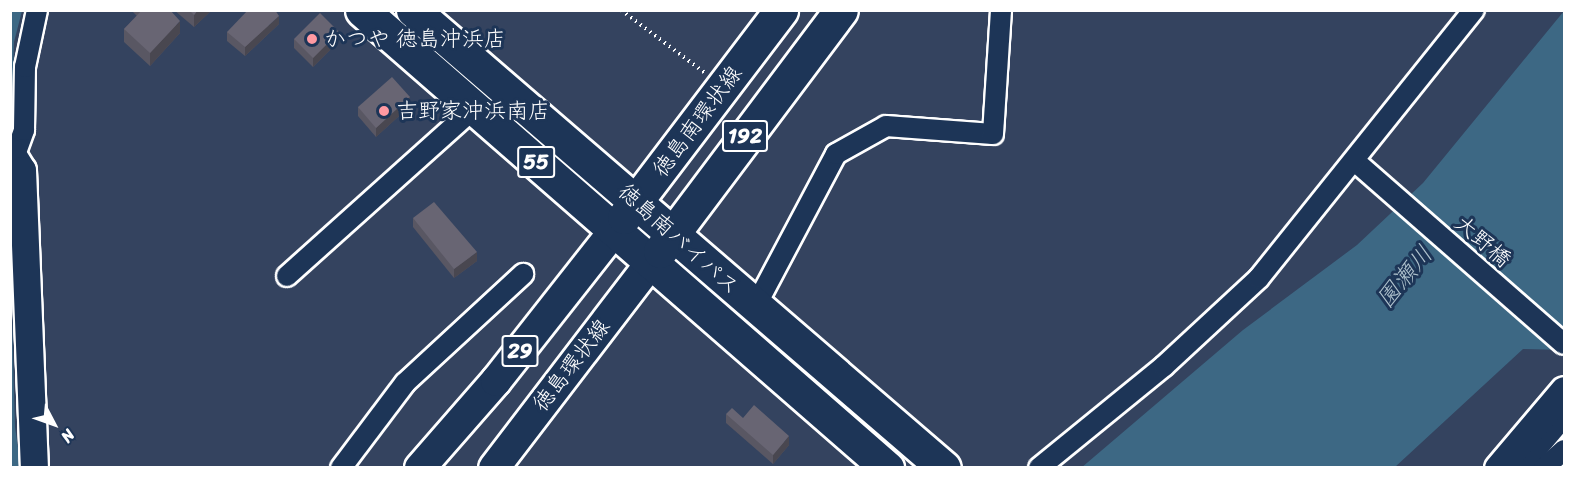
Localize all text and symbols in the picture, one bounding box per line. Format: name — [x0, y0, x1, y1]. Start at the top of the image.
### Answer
place label: かつや 徳島沖浜店 — [324, 26, 506, 52]
marker: かつや 徳島沖浜店 — [305, 32, 319, 46]
street label: 徳島南環状線 — [647, 60, 747, 182]
place label: 吉野家沖浜南店 — [396, 98, 550, 124]
marker: 吉野家沖浜南店 — [377, 104, 391, 118]
road number: 192 — [721, 118, 769, 154]
road number: 55 — [516, 144, 556, 180]
street label: 徳島南バイパス — [613, 178, 745, 300]
street label: 大野橋 — [1449, 209, 1517, 273]
water label: 園瀬川 — [1371, 240, 1439, 314]
street label: 徳島環状線 — [527, 314, 615, 416]
road number: 29 — [500, 333, 540, 369]
north arrow — [24, 394, 84, 454]
text: N — [53, 422, 83, 450]

